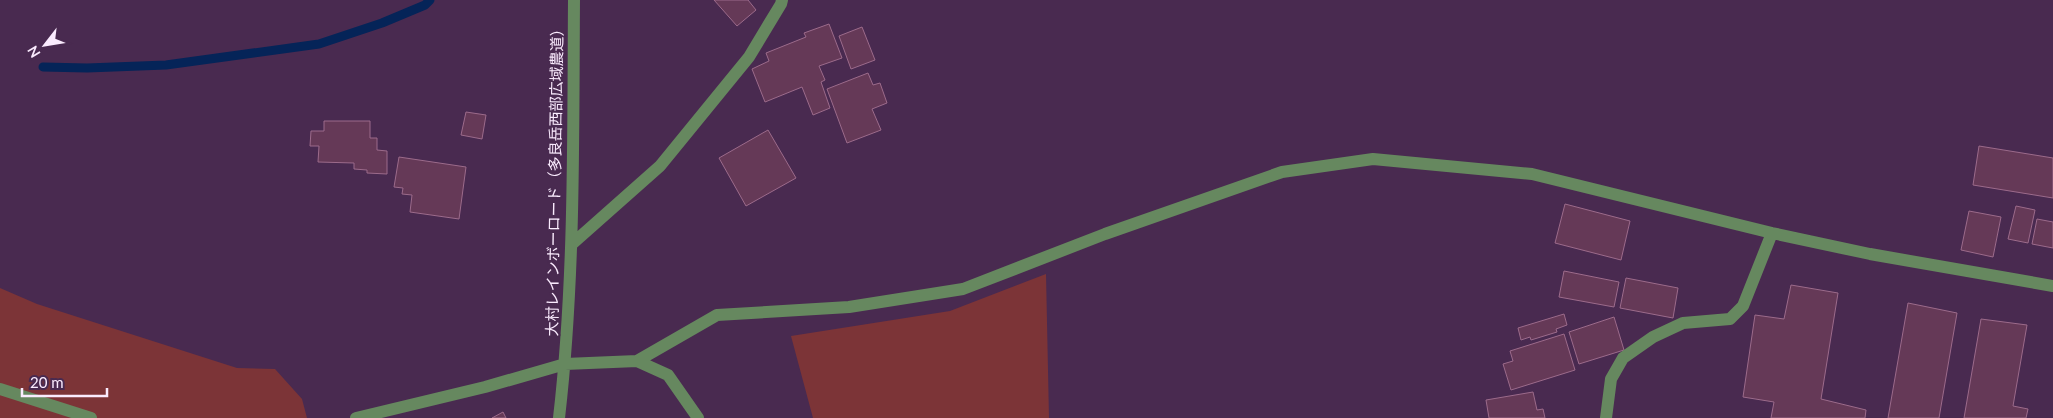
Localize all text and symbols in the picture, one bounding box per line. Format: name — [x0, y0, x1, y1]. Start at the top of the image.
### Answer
north arrow — [20, 20, 70, 70]
street label: 大村レインボーロード（多良岳西部広域農道） — [542, 21, 566, 337]
text: N — [23, 43, 43, 61]
scale bar — [22, 366, 108, 398]
text: 20 m — [30, 373, 64, 391]

